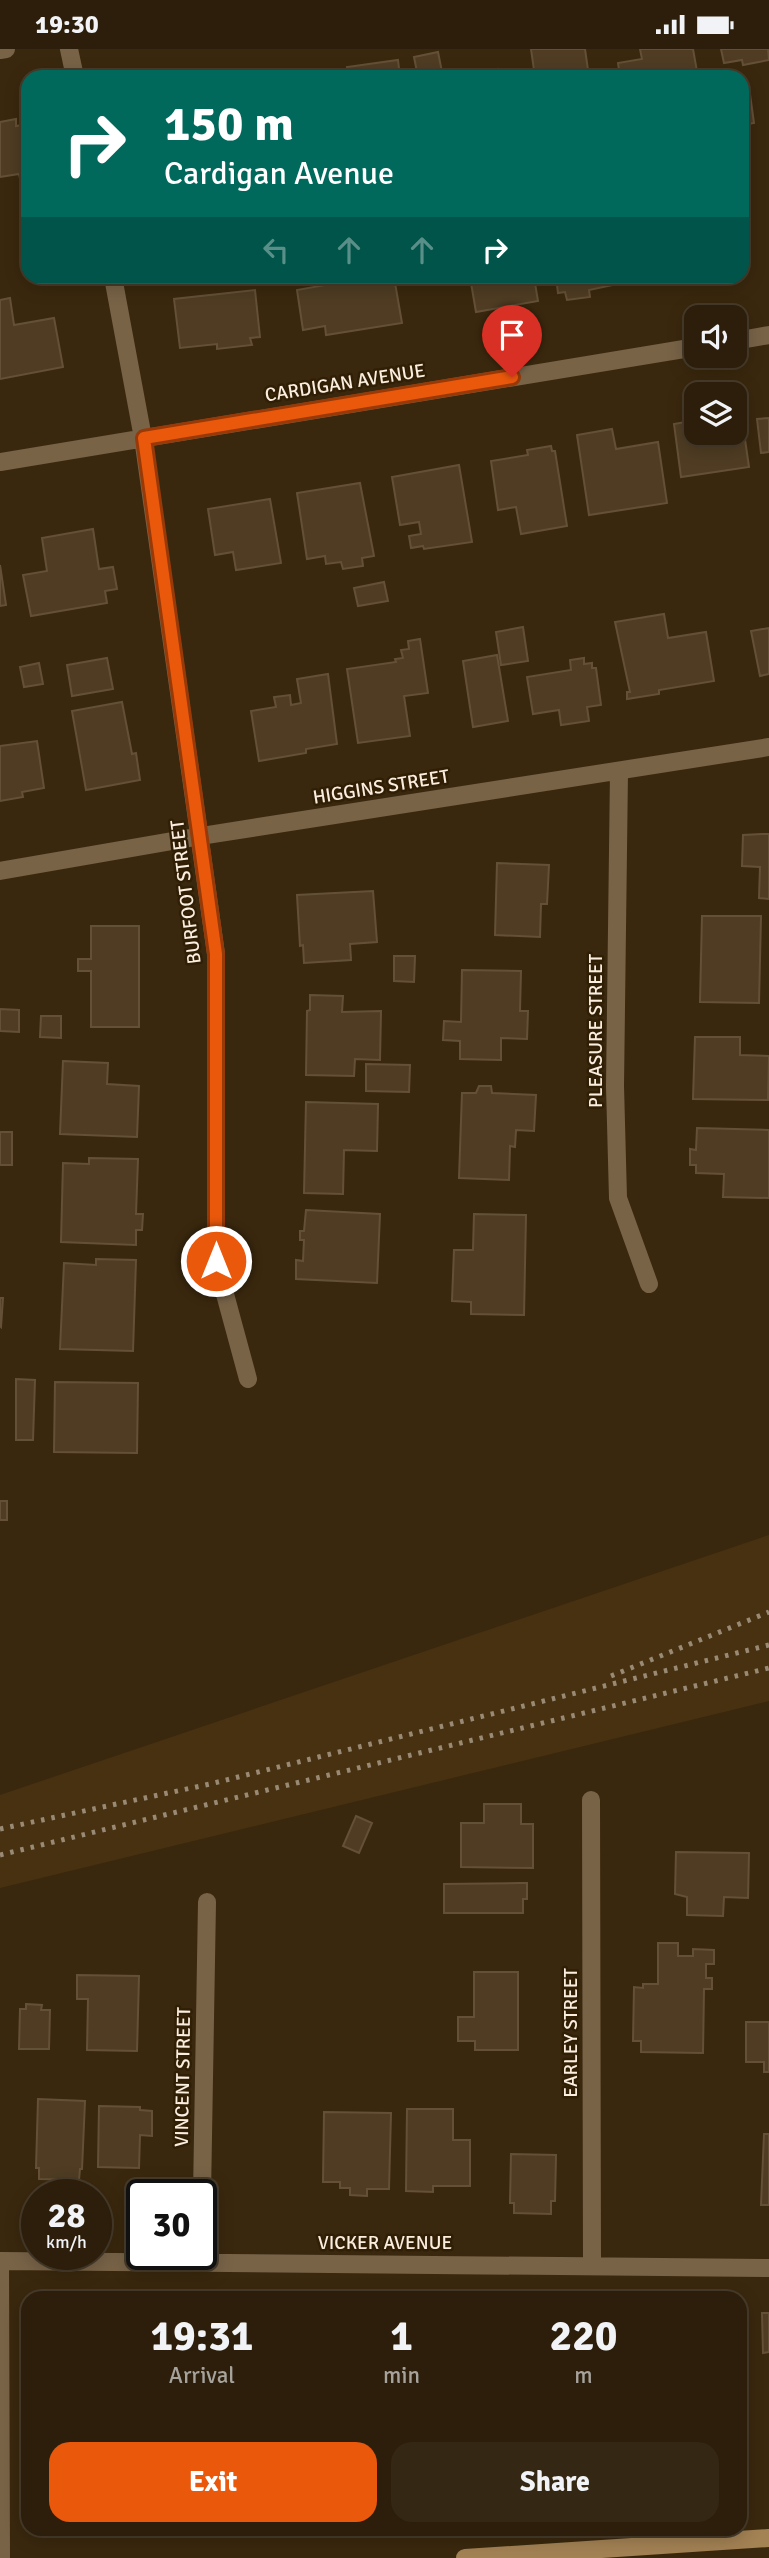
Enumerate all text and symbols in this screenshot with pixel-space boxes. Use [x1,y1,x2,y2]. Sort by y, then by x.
text: 19:30 [35,9,99,41]
text: 150 m [164,94,294,154]
icon: right [49,98,140,189]
text: Cardigan Avenue [164,154,394,193]
icon: left [257,231,295,269]
icon: ahead [330,231,368,269]
icon: ahead [403,231,441,269]
icon: right [476,231,514,269]
pin [482,305,542,377]
map controls [684,305,747,445]
button: sound [684,305,747,368]
icon: arrive [493,316,531,354]
street label: CARDIGAN AVENUE [263,358,427,408]
button: layers [684,382,747,445]
street label: HIGGINS STREET [311,764,452,810]
street label: BURFOOT STREET [165,818,207,965]
street label: PLEASURE STREET [584,953,608,1108]
position arrow [179,1224,253,1298]
street label: EARLEY STREET [559,1968,583,2098]
street label: VINCENT STREET [170,2006,196,2147]
speed limit sign: 30 [126,2179,217,2270]
text: 28 [48,2194,85,2237]
text: km/h [46,2231,87,2253]
street label: VICKER AVENUE [318,2231,452,2255]
text: 19:31 [150,2311,254,2362]
text: 1 [390,2311,413,2362]
text: 220 [549,2311,618,2362]
text: Arrival [169,2361,235,2390]
text: min [383,2361,420,2390]
text: m [574,2361,593,2390]
button: Exit [49,2442,377,2522]
button: Share [391,2442,719,2522]

